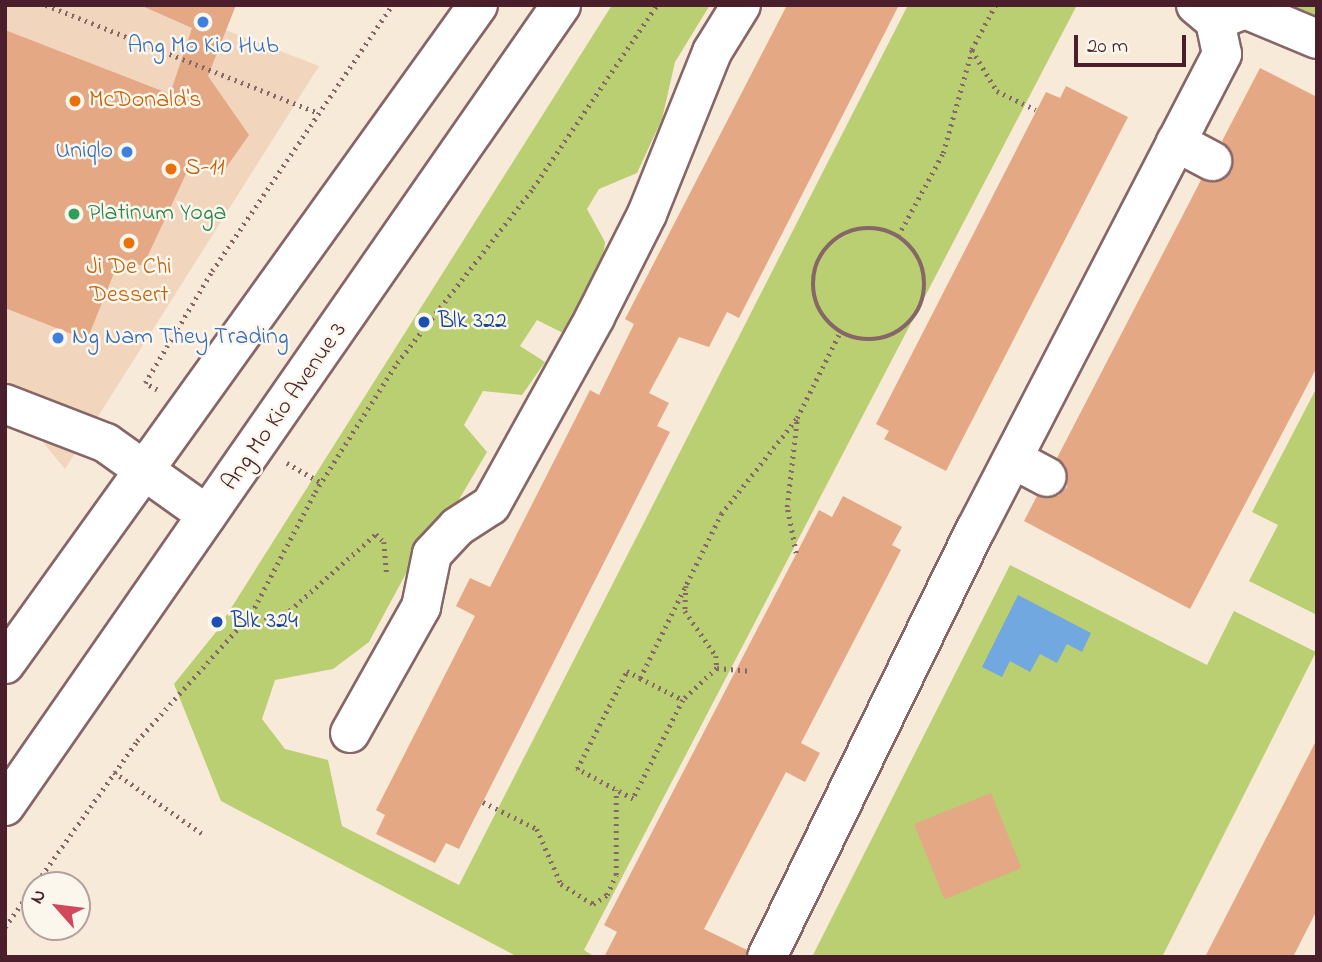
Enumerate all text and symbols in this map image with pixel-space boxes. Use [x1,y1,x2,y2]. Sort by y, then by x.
marker: Ang Mo Kio Hub [195,14,211,30]
scale bar [1077,21,1189,65]
text: 20 m [1087,32,1128,62]
place label: Ang Mo Kio Hub [127,33,279,61]
place label: McDonald's [89,87,201,115]
marker: McDonald's [67,93,83,109]
place label: Uniqlo [55,138,113,166]
marker: Uniqlo [119,144,135,160]
place label: S-11 [185,155,225,183]
marker: S-11 [163,161,179,177]
place label: Platinum Yoga [88,200,226,228]
marker: Platinum Yoga [66,206,82,222]
marker: Ji De Chi Dessert [121,235,137,251]
place label: Ji De Chi Dessert [86,254,172,310]
place label: Blk 322 [438,308,507,336]
marker: Blk 322 [416,314,432,330]
street label: Ang Mo Kio Avenue 3 [216,317,354,497]
place label: Ng Nam They Trading [72,324,289,352]
marker: Ng Nam They Trading [50,330,66,346]
place label: Blk 324 [231,608,298,636]
marker: Blk 324 [209,614,225,630]
north arrow [21,871,91,941]
text: N [24,885,54,909]

